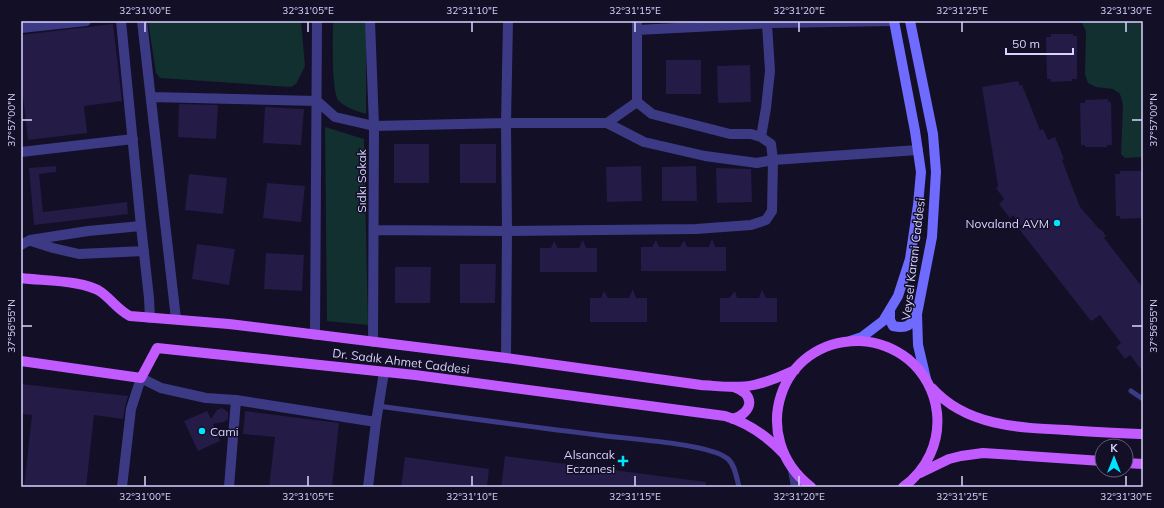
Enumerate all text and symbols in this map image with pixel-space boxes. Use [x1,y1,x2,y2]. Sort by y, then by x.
text: 32°31'00"E [119,4,171,17]
text: 32°31'05"E [282,4,334,17]
text: 32°31'10"E [446,4,498,17]
text: 32°31'15"E [609,4,661,17]
text: 32°31'20"E [773,4,825,17]
text: 32°31'25"E [936,4,988,17]
text: 32°31'30"E [1100,4,1152,17]
scale bar [1006,30,1073,56]
text: 50 m [1012,36,1040,51]
text: 37°57'00"N [5,93,18,147]
text: 37°57'00"N [1147,93,1160,147]
street label: Sıdkı Sokak [354,148,369,213]
street label: Veysel Karani Caddesi [898,197,928,321]
place label: Novaland AVM [966,216,1049,231]
marker: Novaland AVM [1052,218,1062,228]
text: 37°56'55"N [5,299,18,353]
text: 37°56'55"N [1147,299,1160,353]
street label: Dr. Sadık Ahmet Caddesi [332,345,471,377]
place label: Cami [210,424,239,439]
marker: Cami [197,426,207,436]
north arrow [1094,438,1134,478]
text: K [1110,441,1118,455]
place label: Alsancak Eczanesi [564,447,616,476]
marker: Alsancak Eczanesi [618,456,628,466]
text: 32°31'00"E [119,490,171,503]
text: 32°31'05"E [282,490,334,503]
text: 32°31'10"E [446,490,498,503]
text: 32°31'15"E [609,490,661,503]
text: 32°31'20"E [773,490,825,503]
text: 32°31'25"E [936,490,988,503]
text: 32°31'30"E [1100,490,1152,503]

